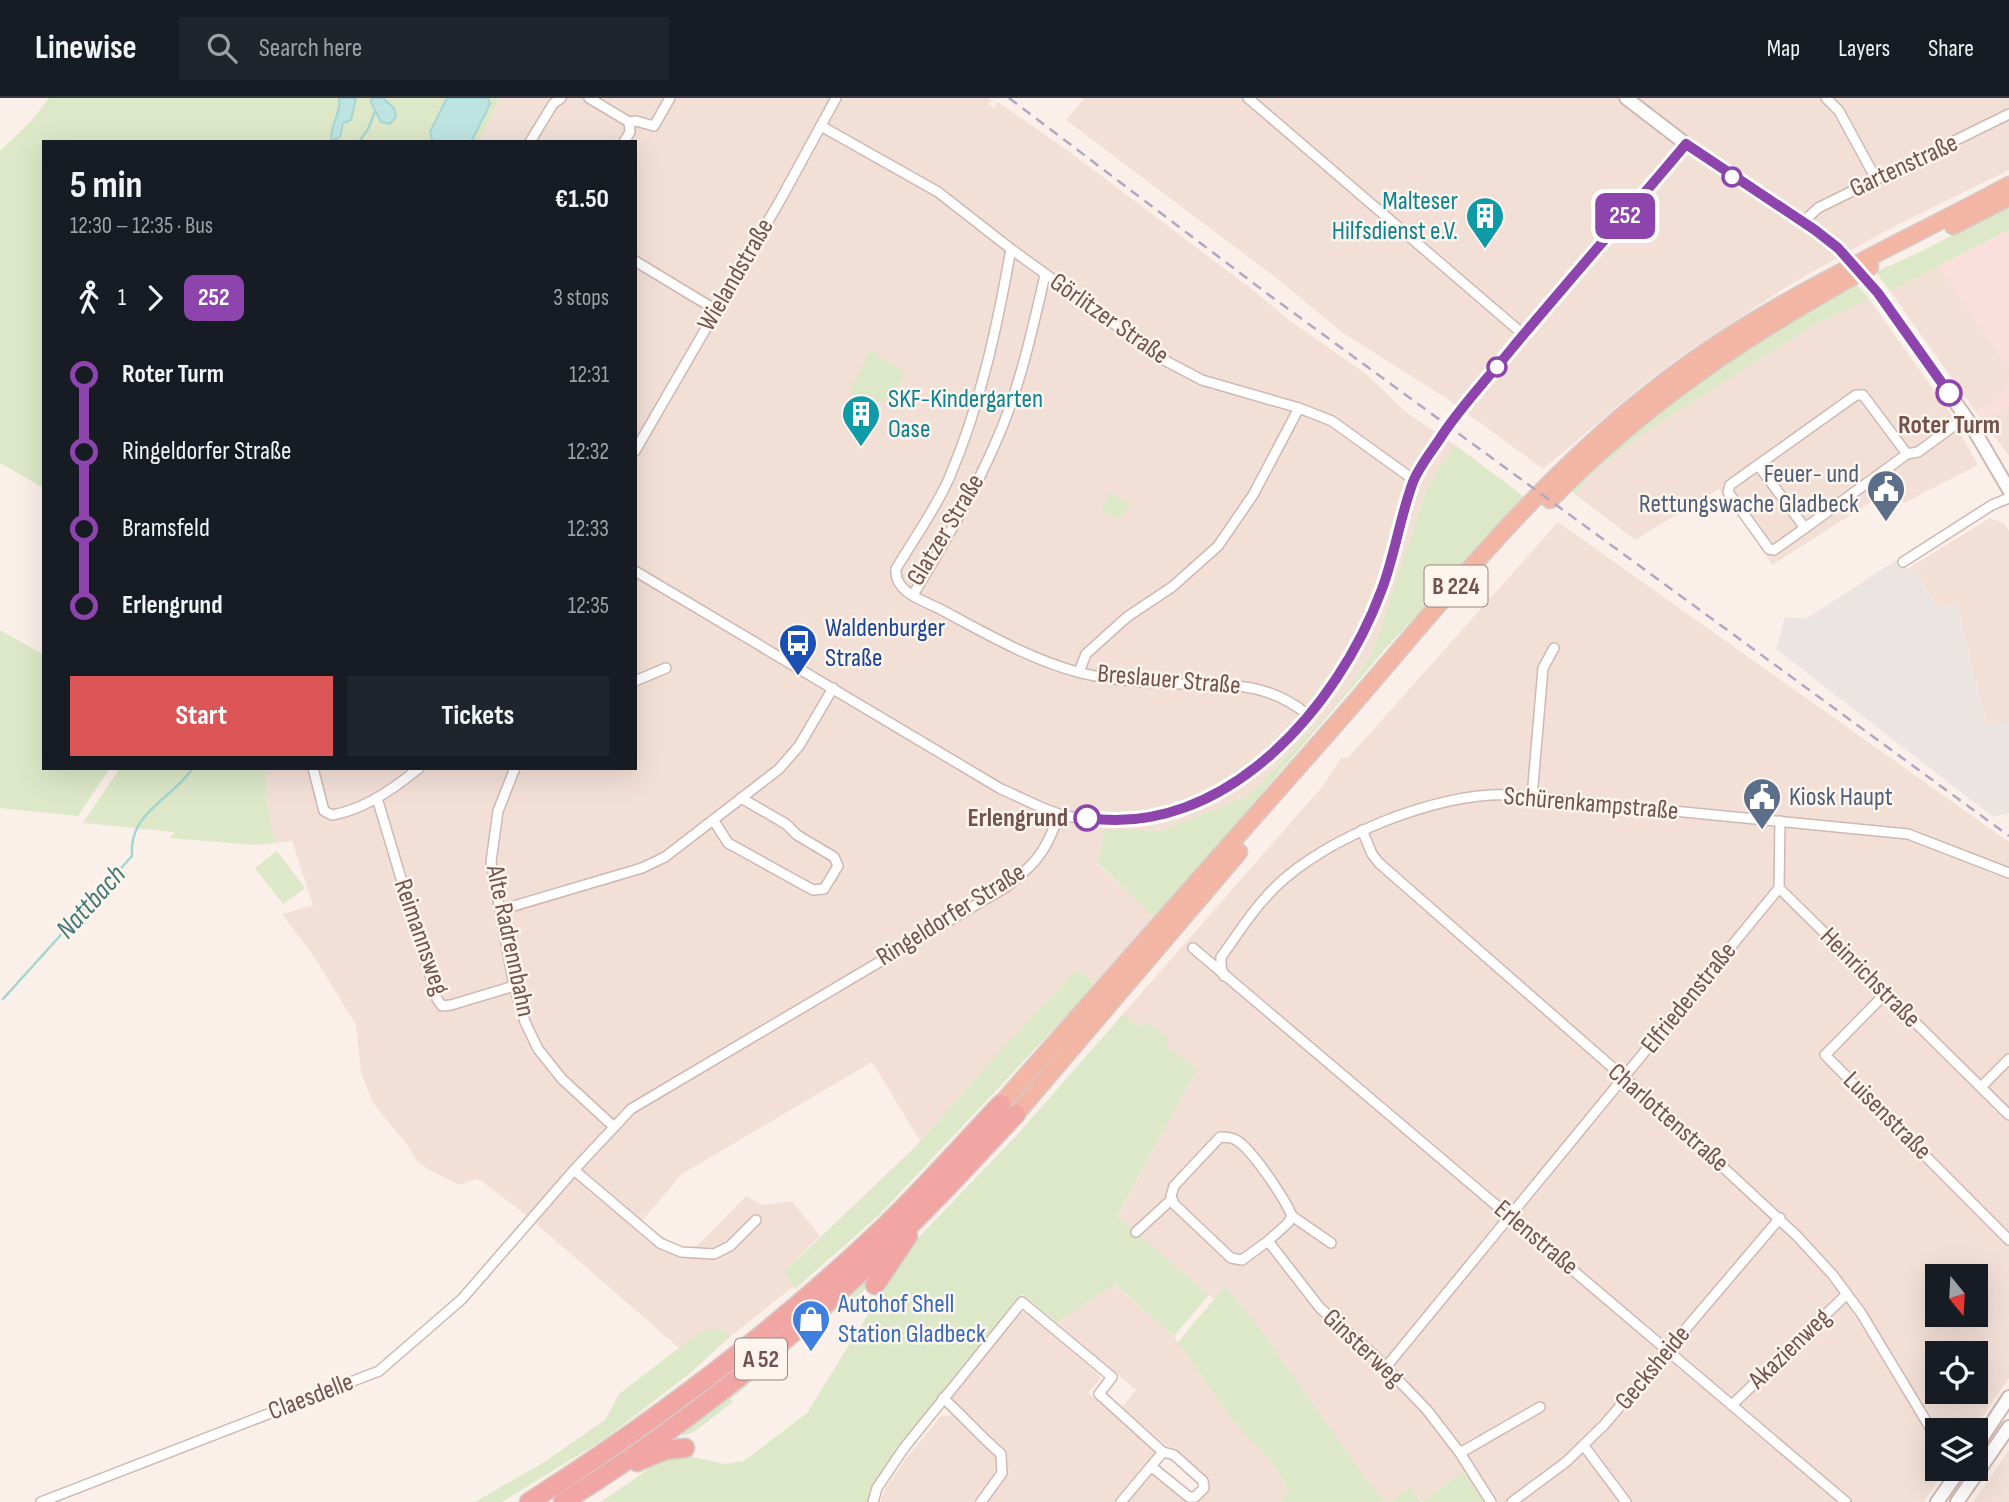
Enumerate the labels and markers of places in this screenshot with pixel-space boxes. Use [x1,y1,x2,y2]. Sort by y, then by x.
unlabelled marker [1722,167,1742,187]
place label: Malteser Hilfsdienst e.V. [1332,186,1459,247]
building icon: Malteser Hilfsdienst e.V. [1464,195,1506,250]
unlabelled marker [1487,357,1507,377]
marker: Roter Turm [1936,380,1962,406]
place label: SKF-Kindergarten Oase [888,384,1043,445]
building icon: SKF-Kindergarten Oase [840,393,882,448]
place label: Roter Turm [1898,410,2000,441]
place label: Feuer- und Rettungswache Gladbeck [1639,459,1859,520]
public building icon: Feuer- und Rettungswache Gladbeck [1865,468,1907,523]
place label: Waldenburger Straße [825,613,946,674]
bus stop icon: Waldenburger Straße [777,622,819,677]
public building icon: Kiosk Haupt [1741,776,1783,831]
place label: Kiosk Haupt [1789,782,1893,813]
place label: Erlengrund [968,803,1068,834]
marker: Erlengrund [1074,805,1100,831]
place label: Autohof Shell Station Gladbeck [837,1289,986,1350]
shop icon: Autohof Shell Station Gladbeck [790,1298,832,1353]

